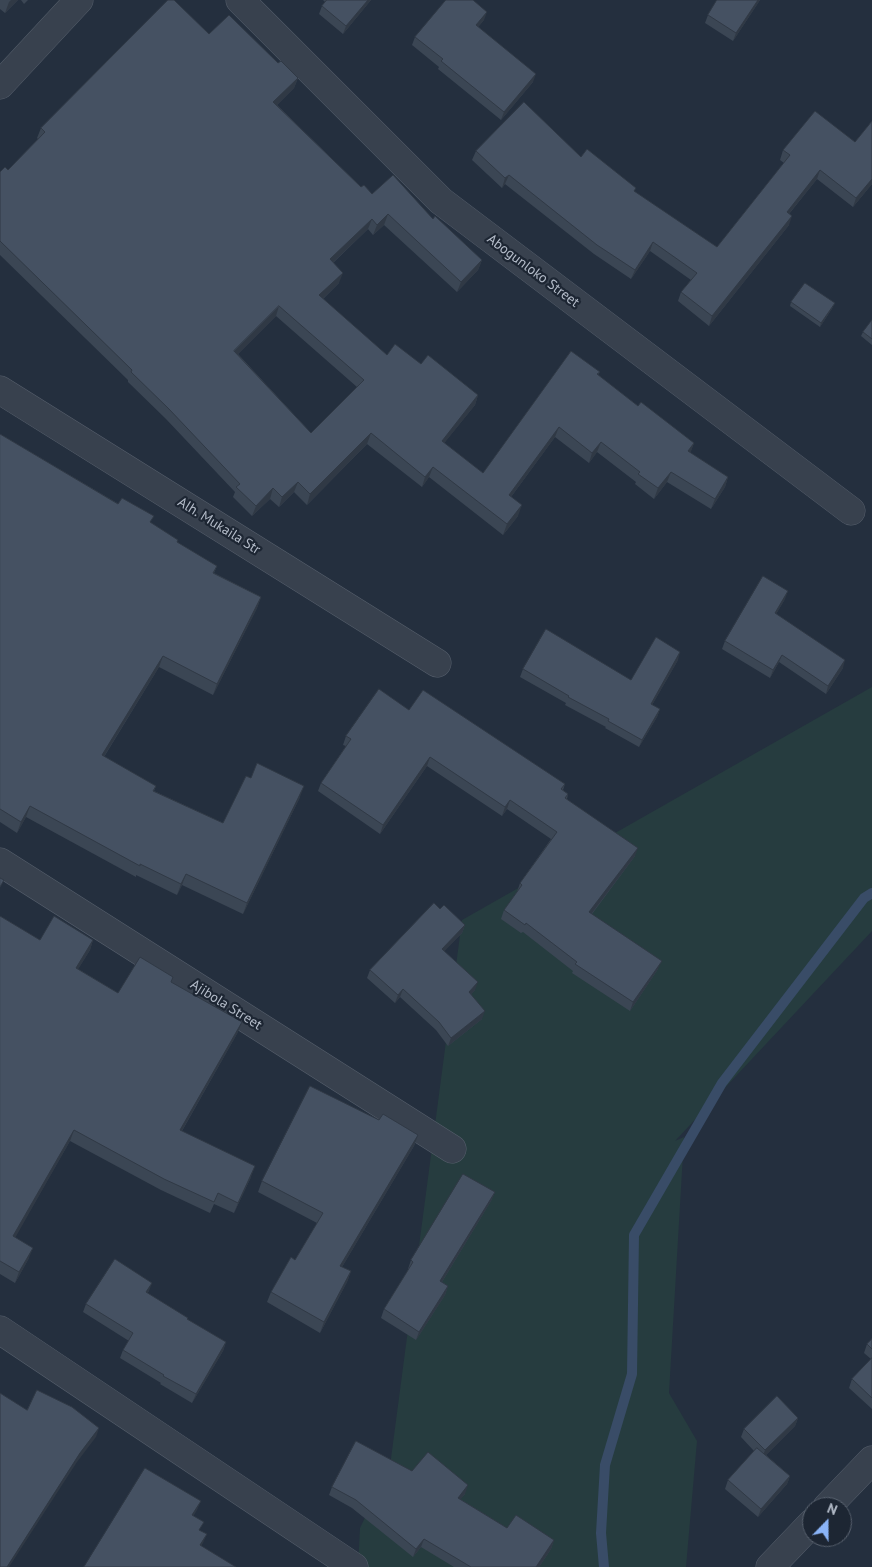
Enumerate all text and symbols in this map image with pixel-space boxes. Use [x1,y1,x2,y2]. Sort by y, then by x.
street label: Abogunloko Street [484,231,582,311]
street label: Alh. Mukaila Str [175,494,263,558]
street label: Ajibola Street [187,976,265,1034]
north arrow [802,1497,852,1547]
text: N [825,1499,840,1519]

